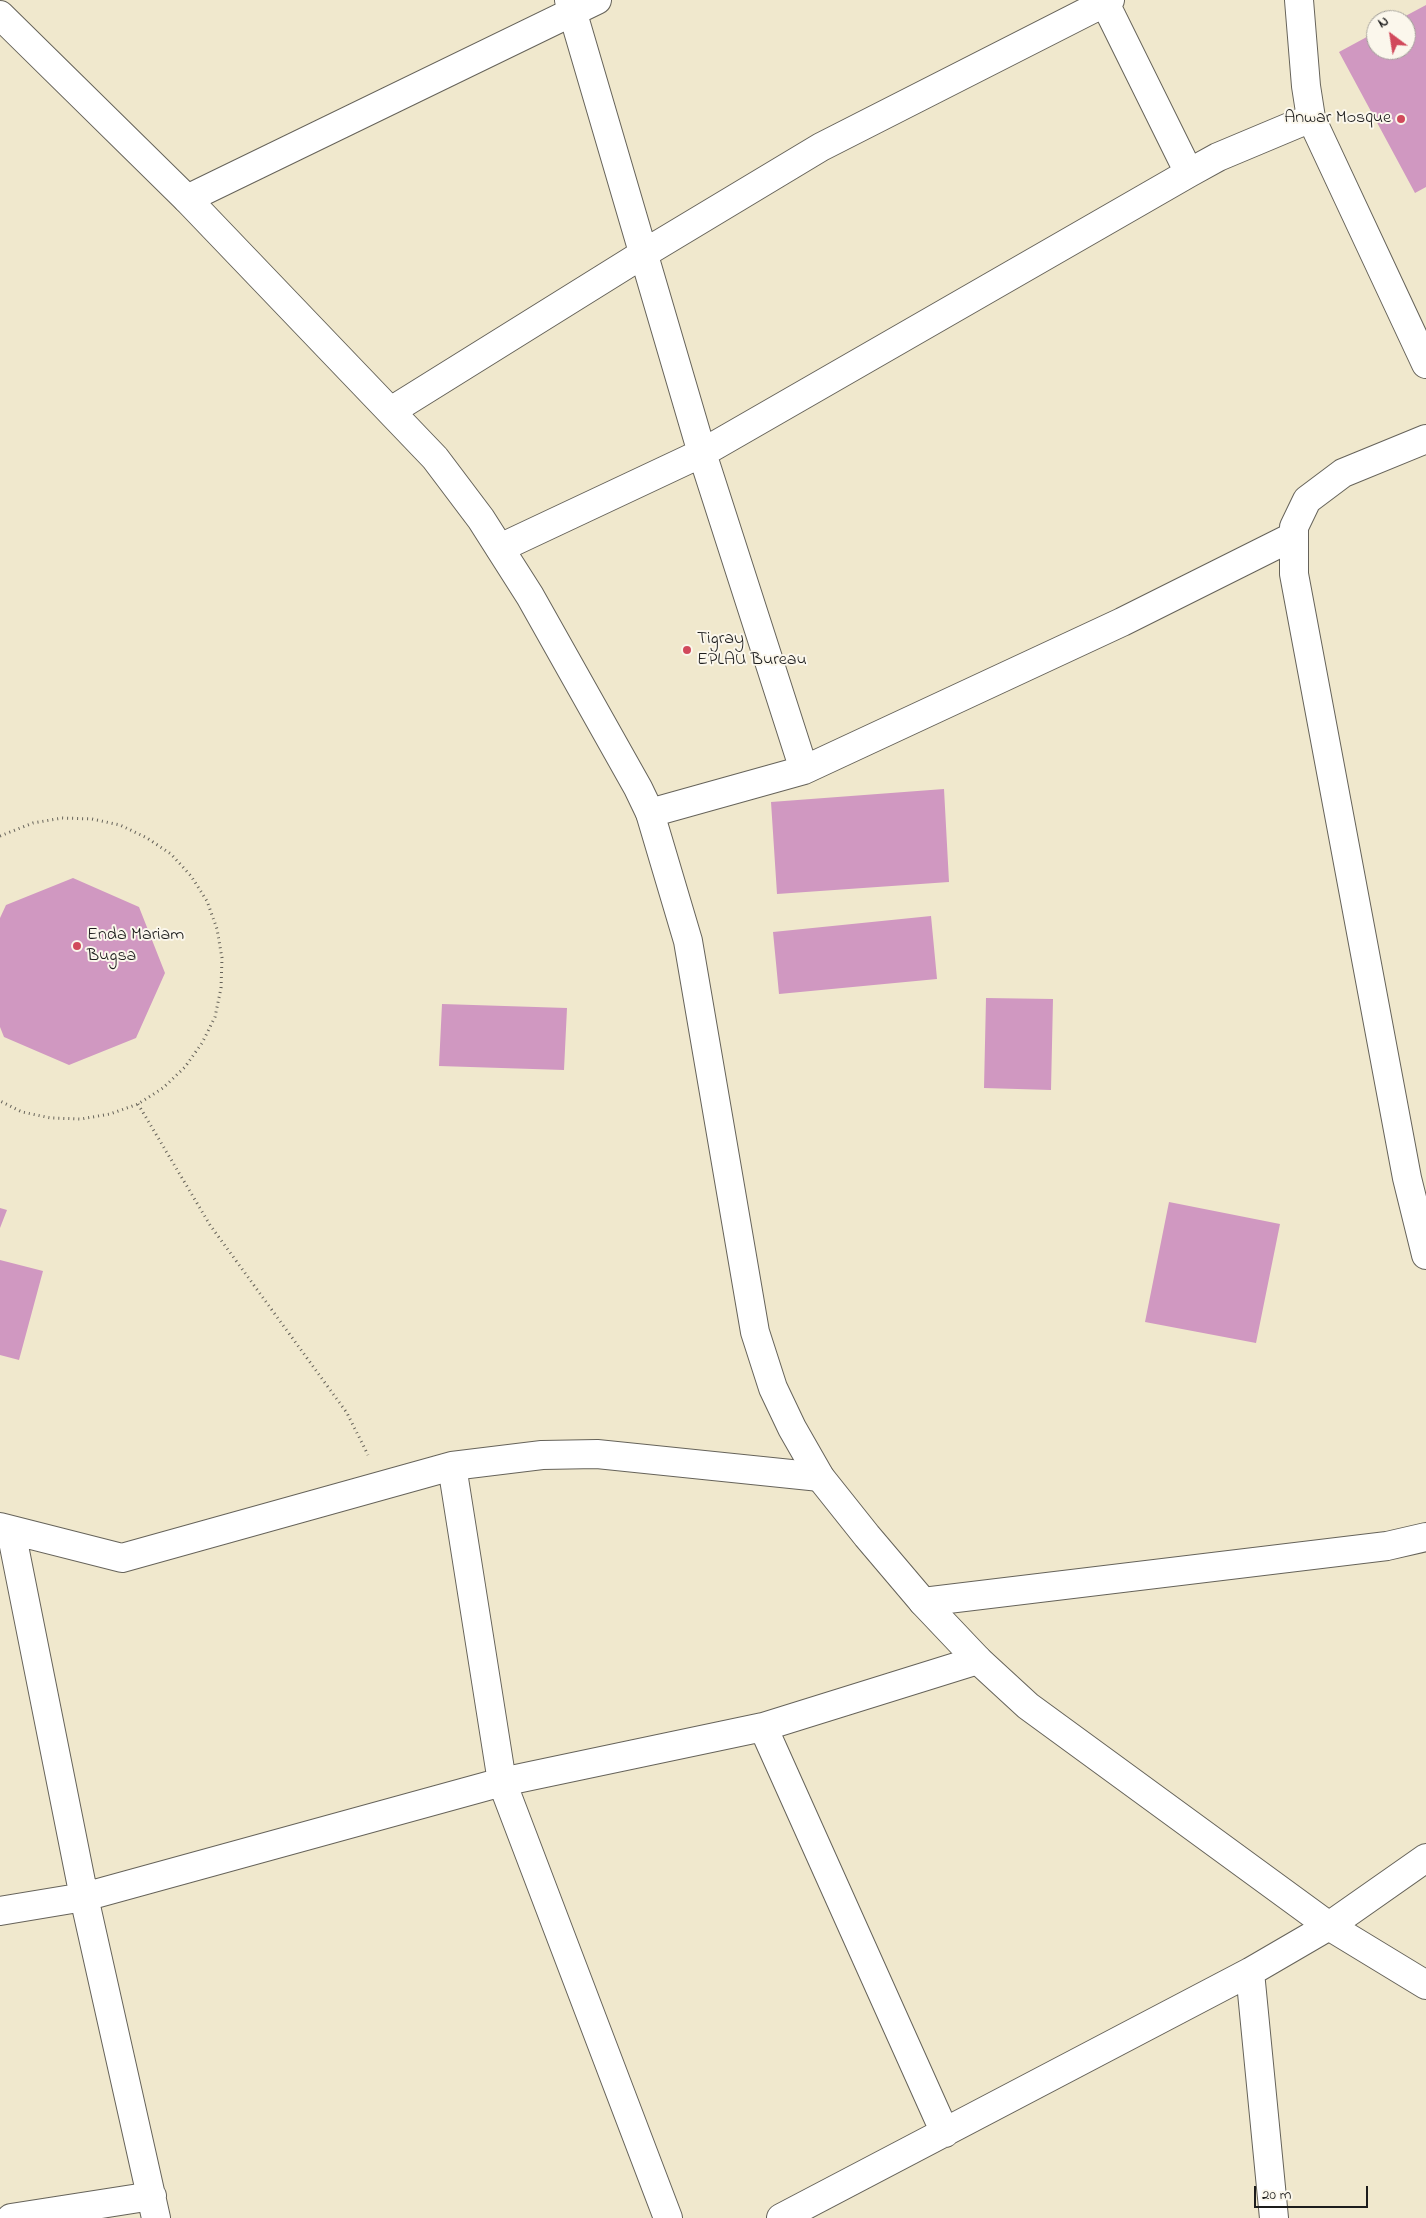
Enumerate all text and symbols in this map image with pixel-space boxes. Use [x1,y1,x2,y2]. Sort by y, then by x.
north arrow [1366,10,1416,60]
text: N [1374,11,1393,34]
place label: Anwar Mosque [1284,108,1391,130]
marker: Anwar Mosque [1395,113,1407,125]
place label: Tigray EPLAU Bureau [697,629,807,672]
marker: Tigray EPLAU Bureau [681,644,693,656]
place label: Enda Mariam Bugsa [87,925,184,968]
marker: Enda Mariam Bugsa [71,940,83,952]
scale bar [1256,2176,1370,2208]
text: 20 m [1262,2184,1291,2206]

